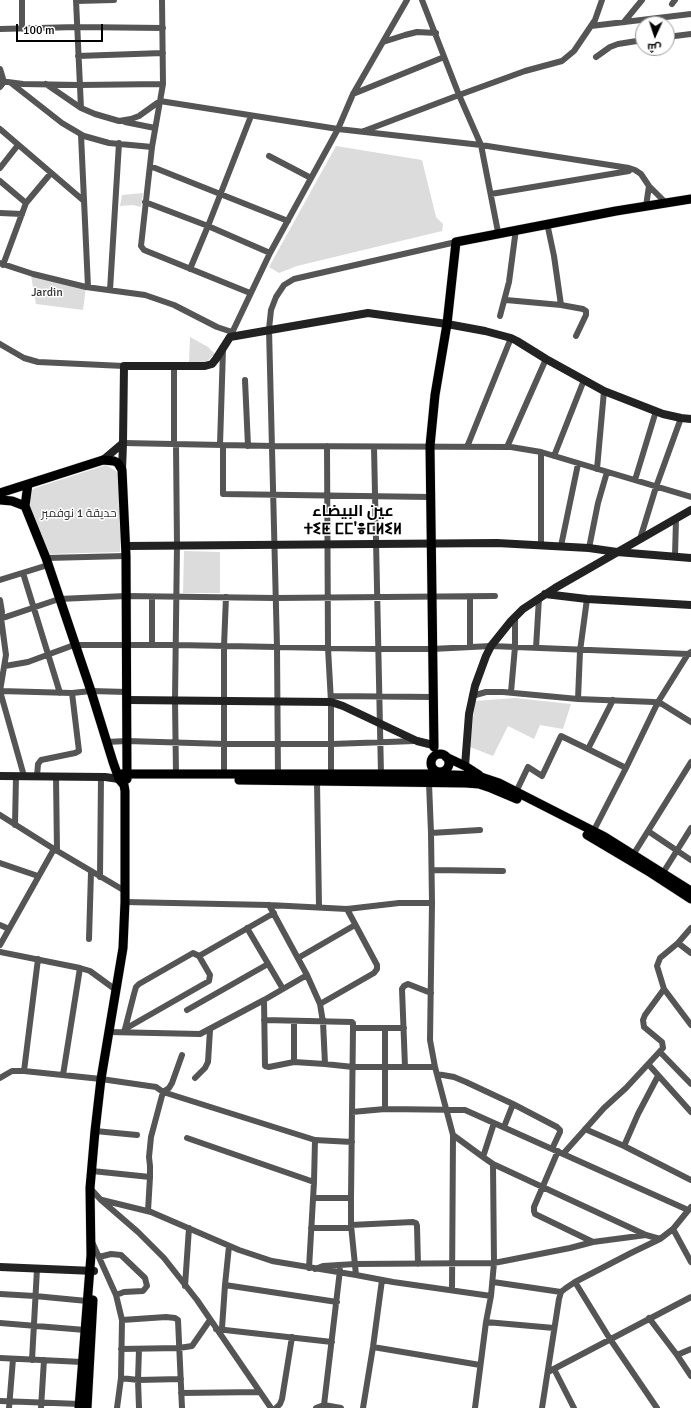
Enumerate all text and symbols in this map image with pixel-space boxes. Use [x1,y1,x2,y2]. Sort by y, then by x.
scale bar [18,16,105,42]
north arrow [635,16,675,56]
text: 100 m [23,23,55,38]
text: ش [647,41,662,54]
park label: Jardin [31,286,63,300]
district label: عين البيضاء ⵜⵉⵟ ⵎⵎ'ⴻⵎⵍⵉⵍ [304,502,402,540]
park label: حديقة 1 نوفمبر [41,507,117,521]

